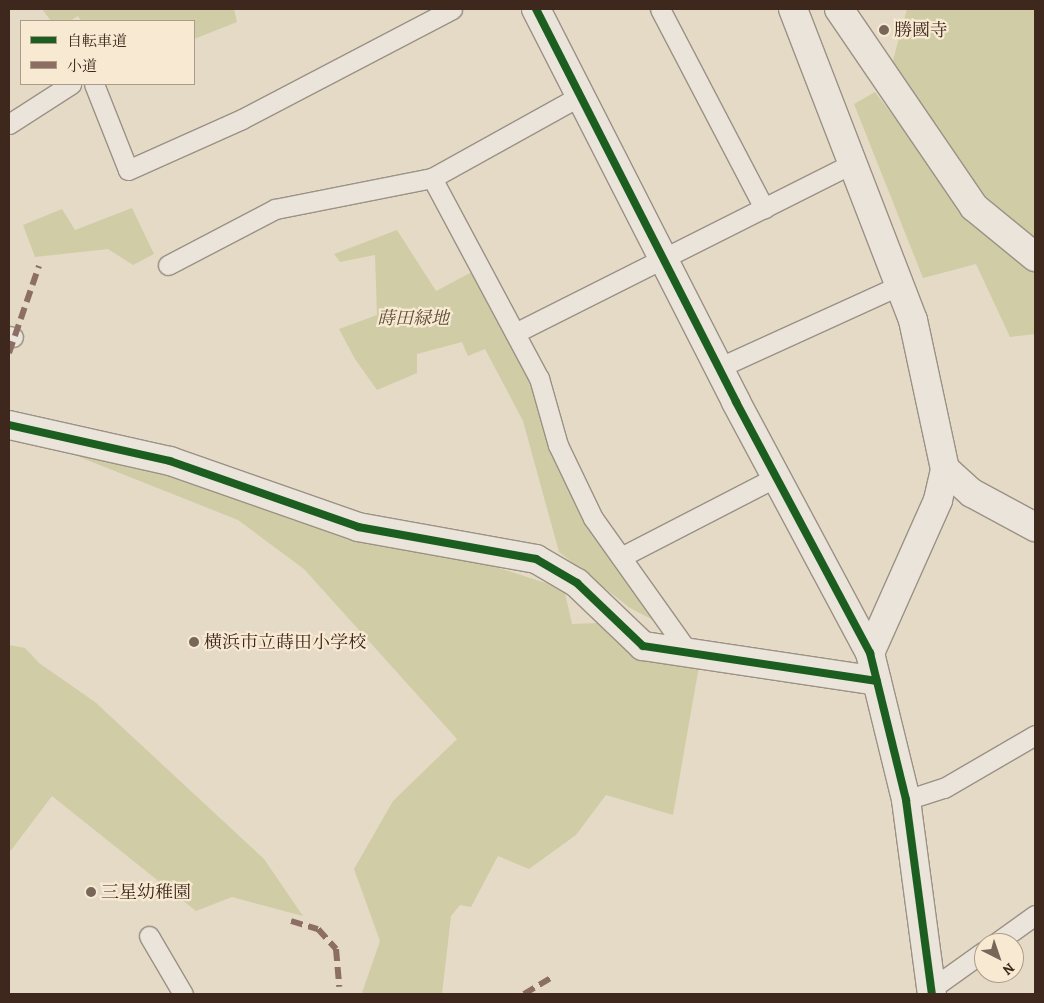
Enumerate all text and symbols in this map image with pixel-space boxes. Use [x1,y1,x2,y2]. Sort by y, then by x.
place label: 勝國寺 [894,19,948,41]
legend [20,20,195,85]
marker: 勝國寺 [878,24,890,36]
text: 自転車道 [67,31,127,51]
text: 小道 [67,56,97,76]
park label: 蒔田緑地 [377,307,449,329]
place label: 横浜市立蒔田小学校 [204,631,366,653]
marker: 横浜市立蒔田小学校 [188,636,200,648]
place label: 三星幼稚園 [101,881,191,903]
marker: 三星幼稚園 [85,886,97,898]
north arrow [974,933,1024,983]
text: N [998,958,1019,979]

